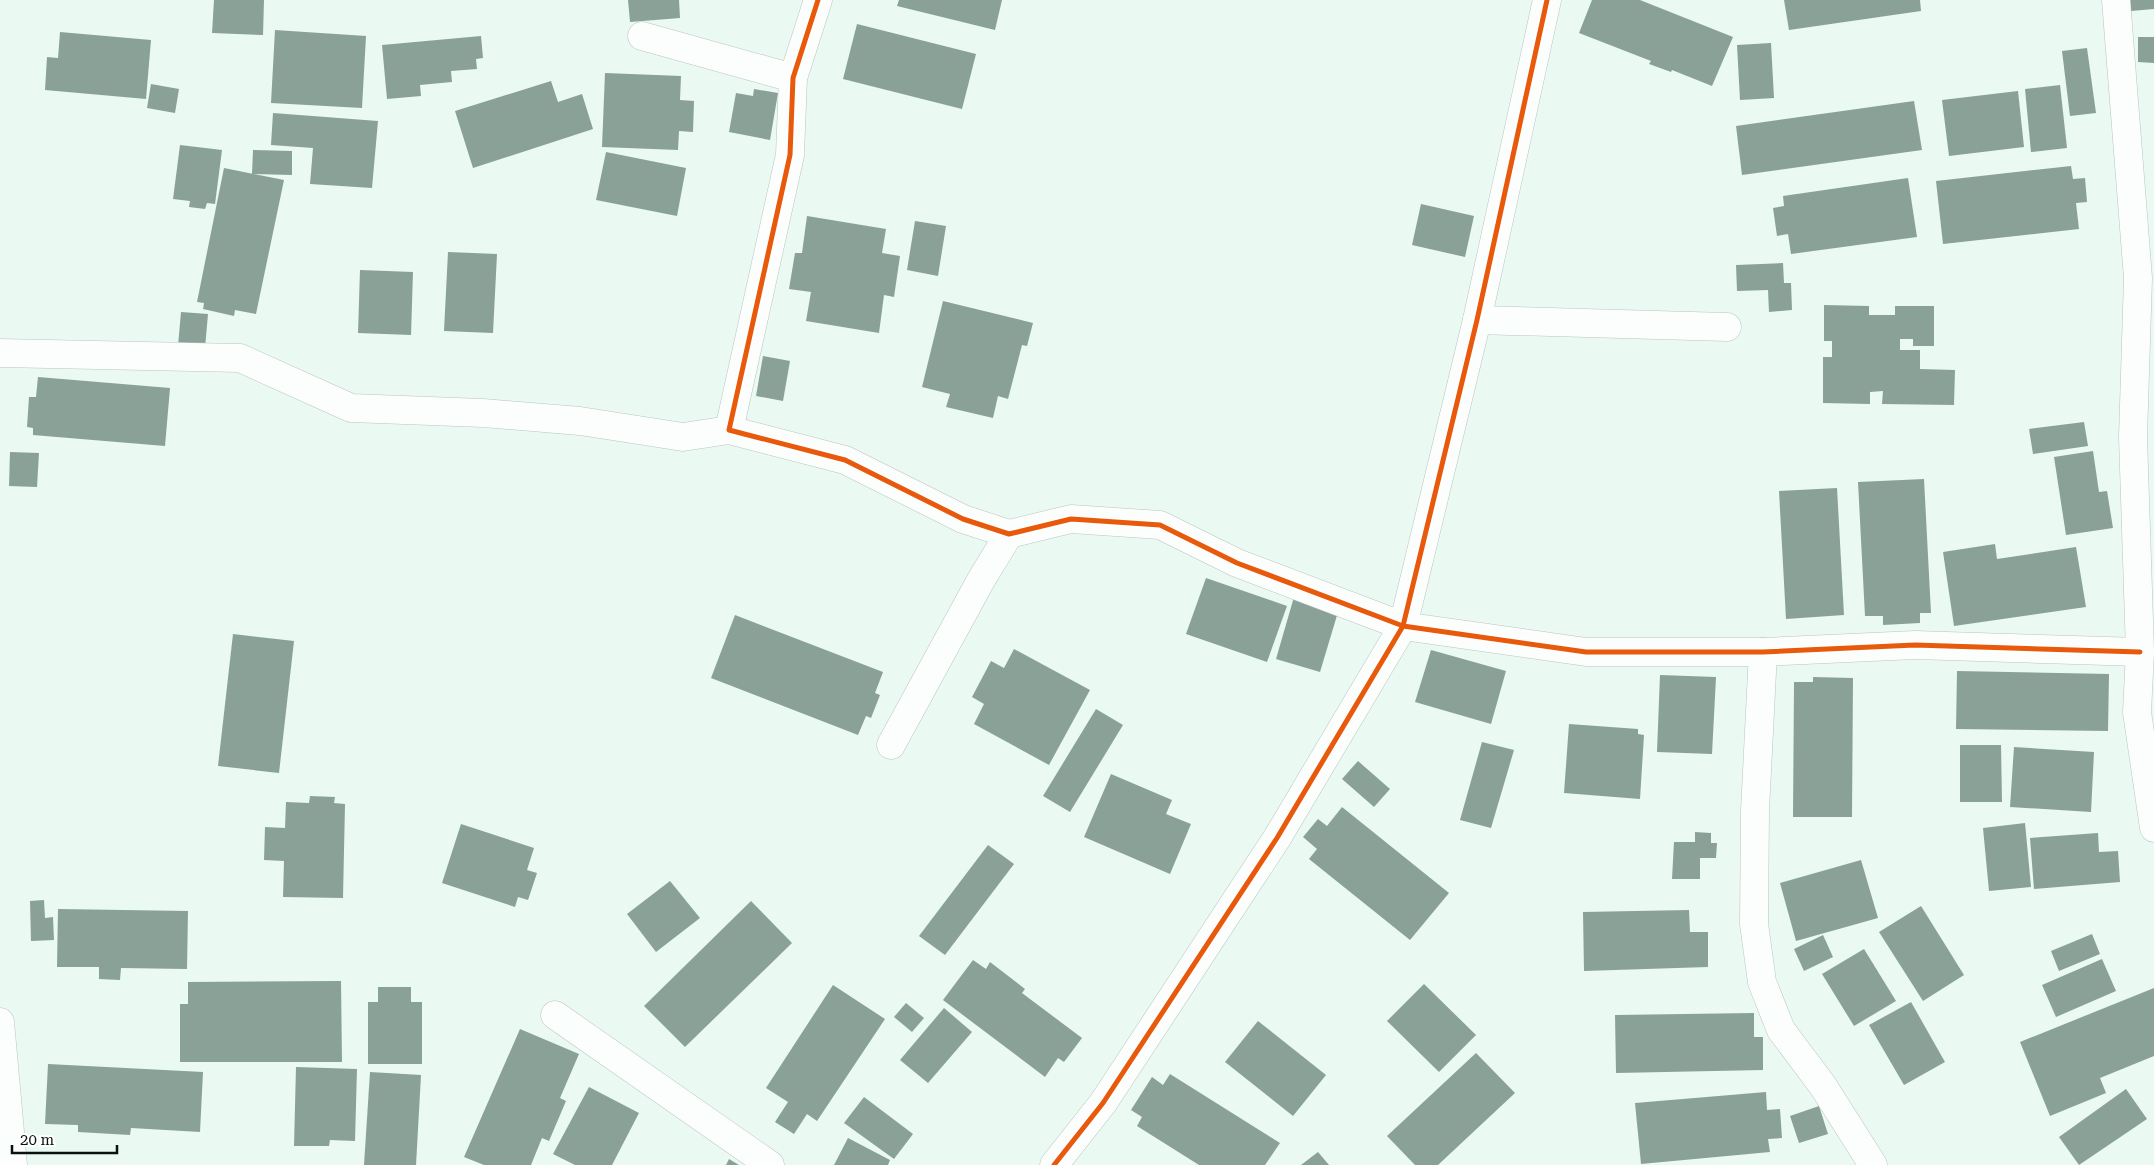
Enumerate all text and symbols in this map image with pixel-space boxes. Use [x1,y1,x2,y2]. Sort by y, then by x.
scale bar [12,1122,118,1154]
text: 20 m [20,1131,55,1149]

